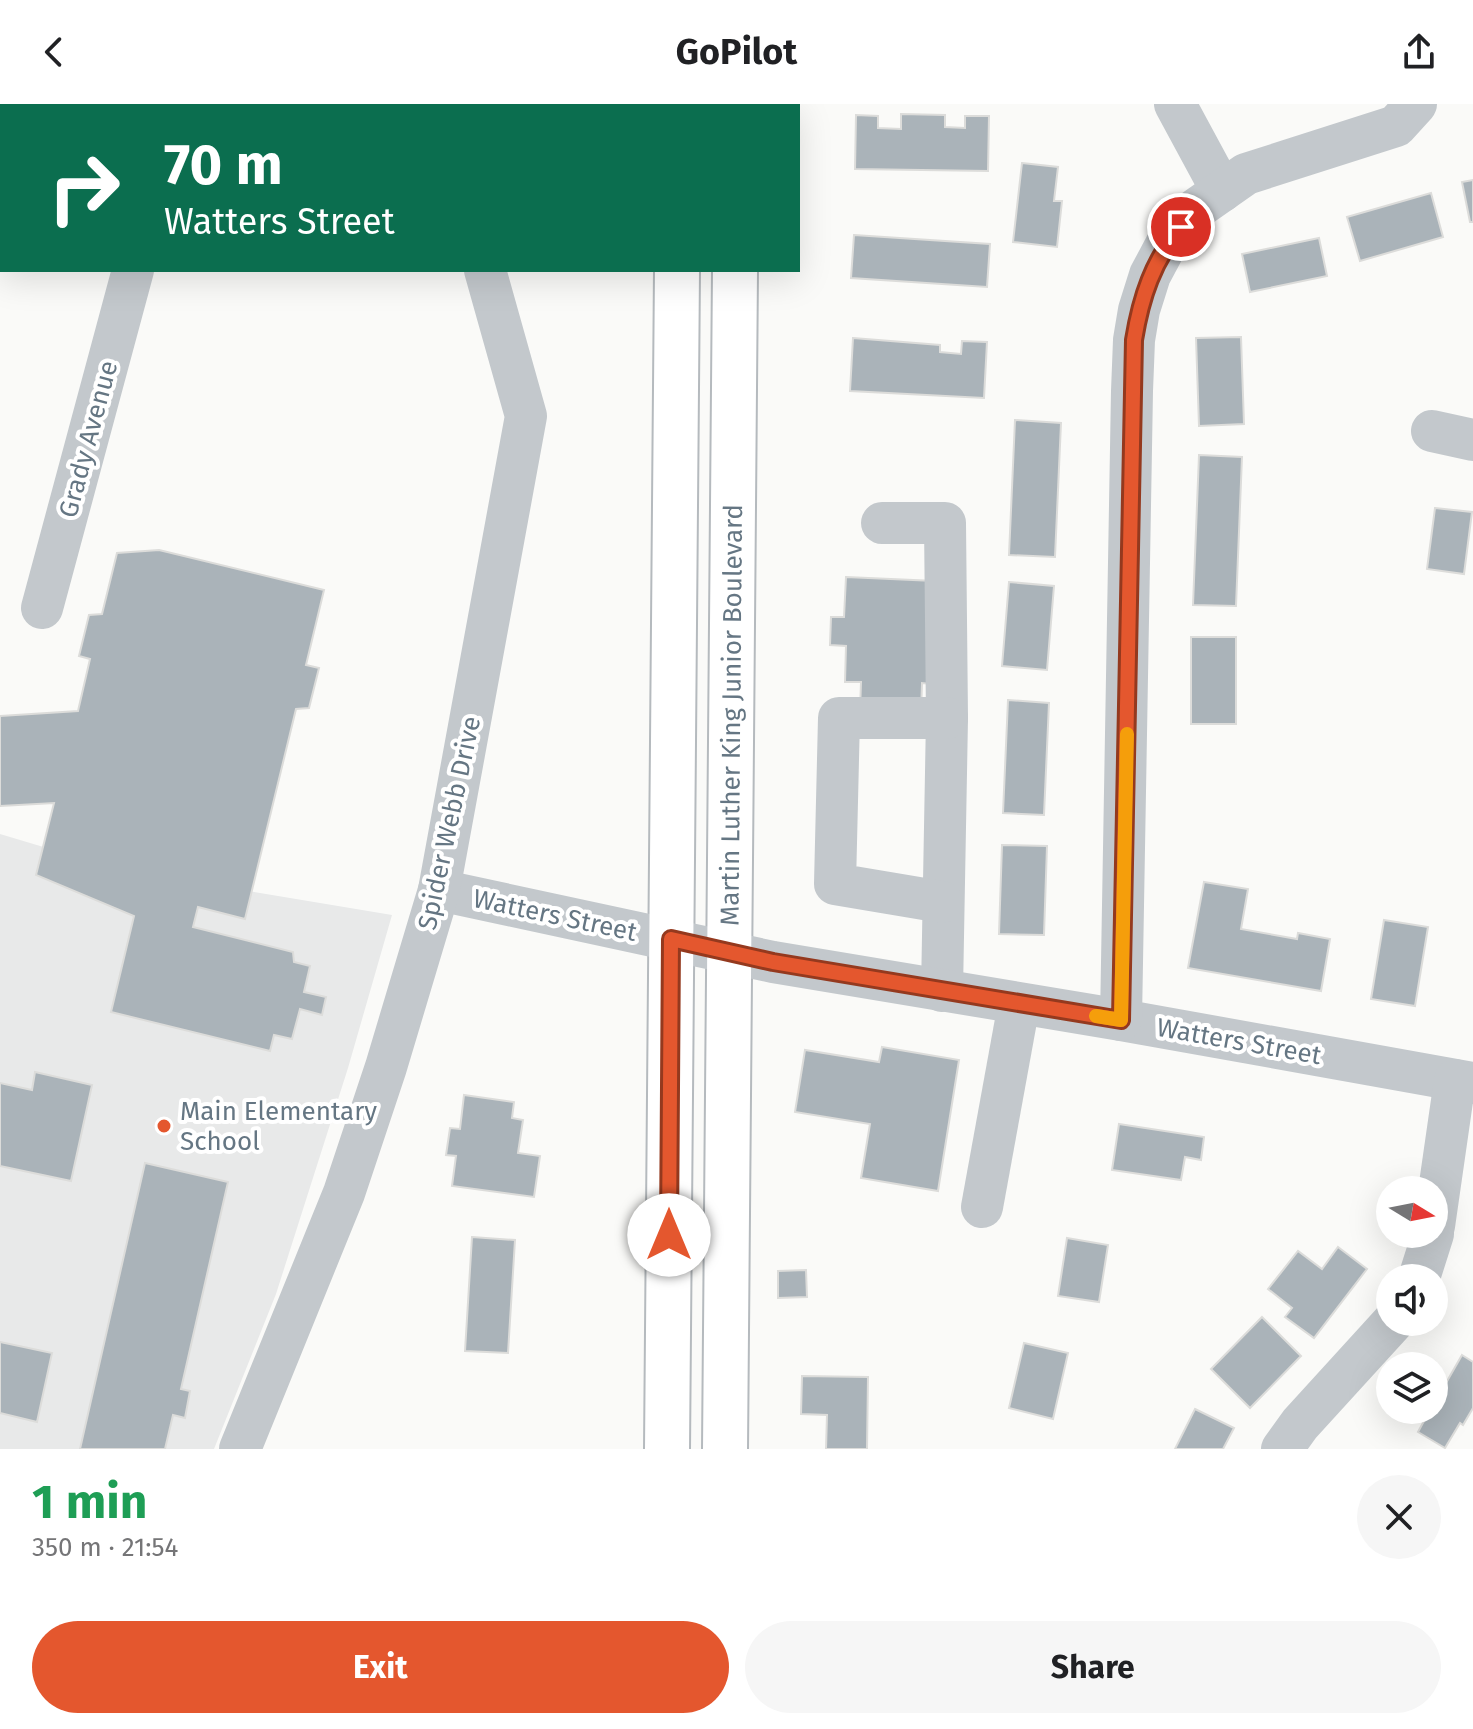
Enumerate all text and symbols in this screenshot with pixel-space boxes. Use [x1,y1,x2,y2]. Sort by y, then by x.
icon: back [32,30,76,74]
text: GoPilot [676,30,797,74]
icon: share [1397,30,1441,74]
text: 70 m [164,132,283,199]
icon: right [32,136,136,240]
pin [1147,193,1215,261]
text: Watters Street [164,200,395,244]
icon: arrive [1159,205,1203,249]
street label: Grady Avenue [53,357,124,521]
street label: Martin Luther King Junior Boulevard [714,504,749,926]
street label: Spider Webb Drive [412,713,487,933]
street label: Watters Street [470,883,640,948]
street label: Watters Street [1154,1012,1324,1071]
place label: Main Elementary School [180,1096,377,1157]
marker: Main Elementary School [155,1117,173,1135]
north arrow [1376,1176,1448,1248]
map controls [1376,1176,1448,1424]
position arrow [627,1193,711,1277]
button: sound [1376,1264,1448,1336]
button: layers [1376,1352,1448,1424]
text: 1 min [32,1473,147,1531]
button: close [1357,1475,1441,1559]
text: 350 m · 21:54 [32,1532,178,1563]
button: Exit [32,1621,729,1713]
button: Share [745,1621,1441,1713]

